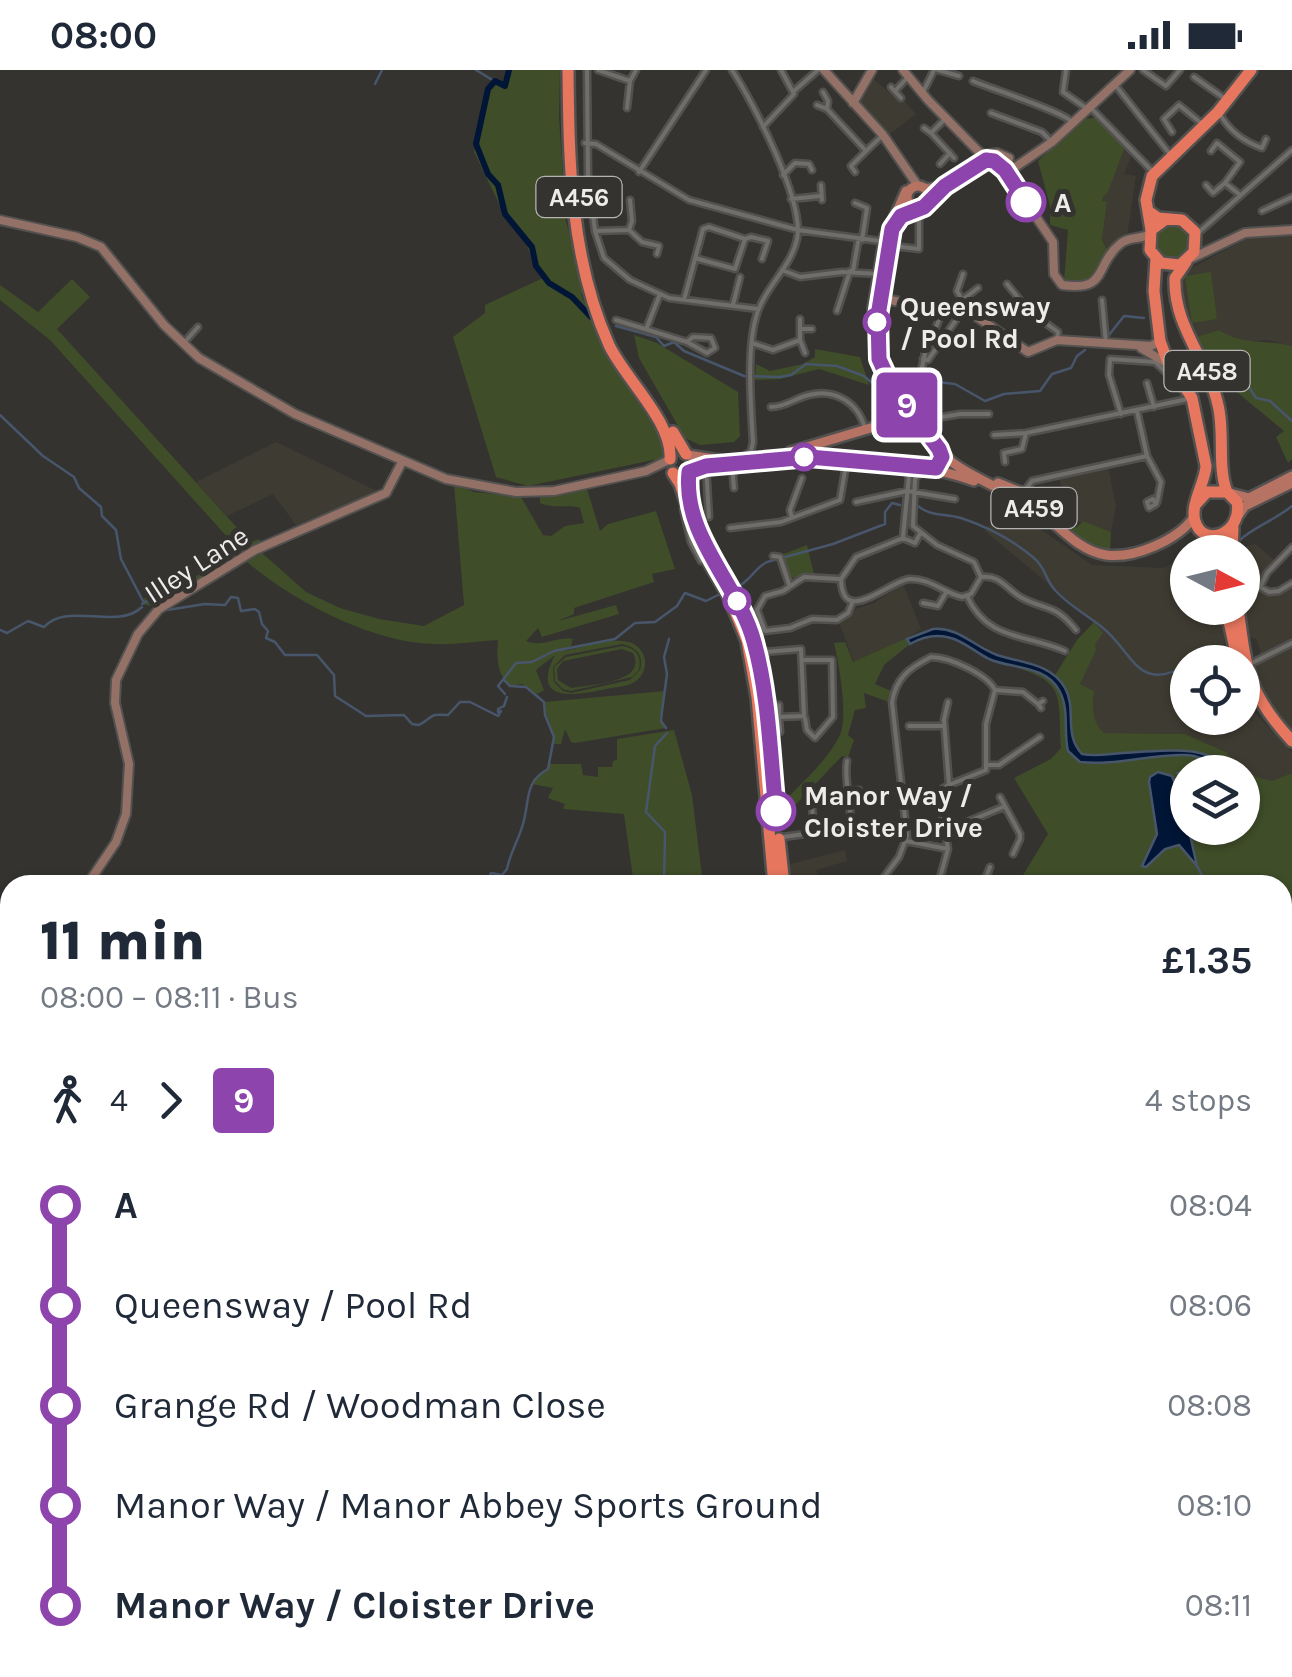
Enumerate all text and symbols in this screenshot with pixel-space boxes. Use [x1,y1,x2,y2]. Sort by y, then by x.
text: 08:00 [50,13,157,58]
road number: A456 [536,177,622,217]
marker: A [1007,183,1045,221]
place label: A [1054,186,1072,219]
place label: Queensway / Pool Rd [900,290,1050,355]
marker: Queensway / Pool Rd [864,309,890,335]
road number: A458 [1164,351,1250,391]
line badge: 9 [874,372,940,438]
text: 9 [896,385,918,426]
unlabelled marker [791,444,817,470]
road number: A459 [992,488,1076,528]
street label: Illey Lane [138,519,254,610]
north arrow [1170,535,1260,625]
map controls [1170,535,1260,845]
unlabelled marker [724,588,750,614]
button: locate [1170,645,1260,735]
button: layers [1170,755,1260,845]
place label: Manor Way / Cloister Drive [804,779,983,844]
marker: Manor Way / Cloister Drive [757,792,795,830]
text: 11 min [40,909,205,973]
text: £1.35 [1162,938,1252,983]
text: 08:00 – 08:11 · Bus [40,979,299,1016]
icon: walk [40,1073,95,1128]
icon: forward [143,1073,198,1128]
text: 9 [233,1080,254,1121]
text: 4 [110,1082,128,1119]
text: 4 stops [1145,1082,1252,1119]
text: A [114,1183,138,1228]
text: 08:04 [1169,1187,1252,1224]
text: Queensway / Pool Rd [114,1283,472,1328]
text: 08:06 [1169,1287,1252,1324]
text: Grange Rd / Woodman Close [114,1383,606,1428]
text: 08:08 [1167,1387,1252,1424]
text: Manor Way / Manor Abbey Sports Ground [114,1483,822,1528]
text: 08:10 [1176,1487,1252,1524]
text: Manor Way / Cloister Drive [114,1583,595,1628]
text: 08:11 [1185,1587,1252,1624]

